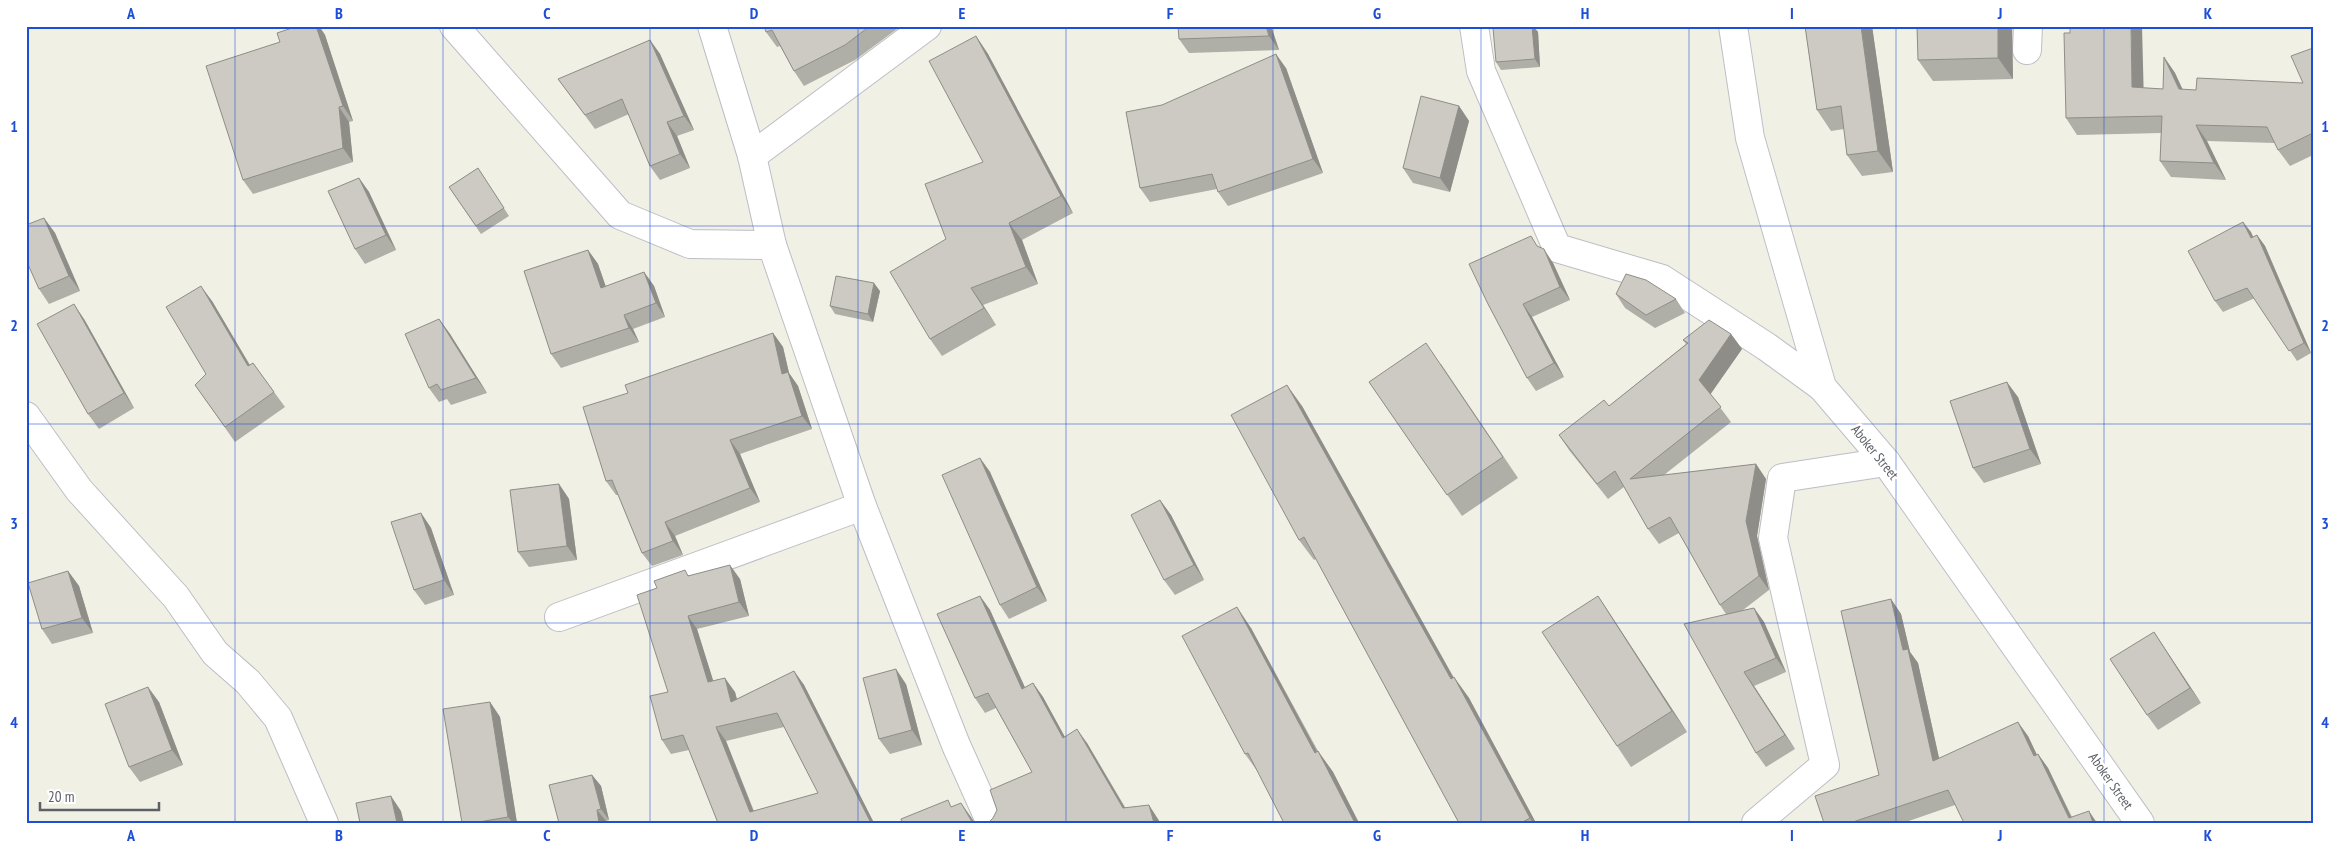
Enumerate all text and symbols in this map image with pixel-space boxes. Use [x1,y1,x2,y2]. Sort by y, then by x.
text: A [126,3,136,23]
text: B [335,3,343,23]
text: C [543,3,551,23]
text: D [750,3,759,23]
text: E [959,3,966,23]
text: F [1167,3,1174,23]
text: G [1373,3,1381,23]
text: H [1581,3,1589,23]
text: I [1790,3,1794,23]
text: J [1997,3,2002,23]
text: K [2204,3,2213,23]
text: 1 [10,116,18,136]
text: 1 [2321,116,2329,136]
text: 2 [10,315,18,335]
text: 2 [2321,315,2329,335]
street label: Aboker Street [1847,421,1903,483]
text: 3 [10,513,18,533]
text: 3 [2321,513,2329,533]
text: 4 [10,712,18,732]
text: 4 [2321,712,2329,732]
street label: Aboker Street [2085,749,2137,813]
scale bar [40,779,159,811]
text: 20 m [48,787,74,806]
text: A [126,825,136,845]
text: B [335,825,343,845]
text: C [543,825,551,845]
text: D [750,825,759,845]
text: E [959,825,966,845]
text: F [1167,825,1174,845]
text: G [1373,825,1381,845]
text: H [1581,825,1589,845]
text: I [1790,825,1794,845]
text: J [1997,825,2002,845]
text: K [2204,825,2213,845]

